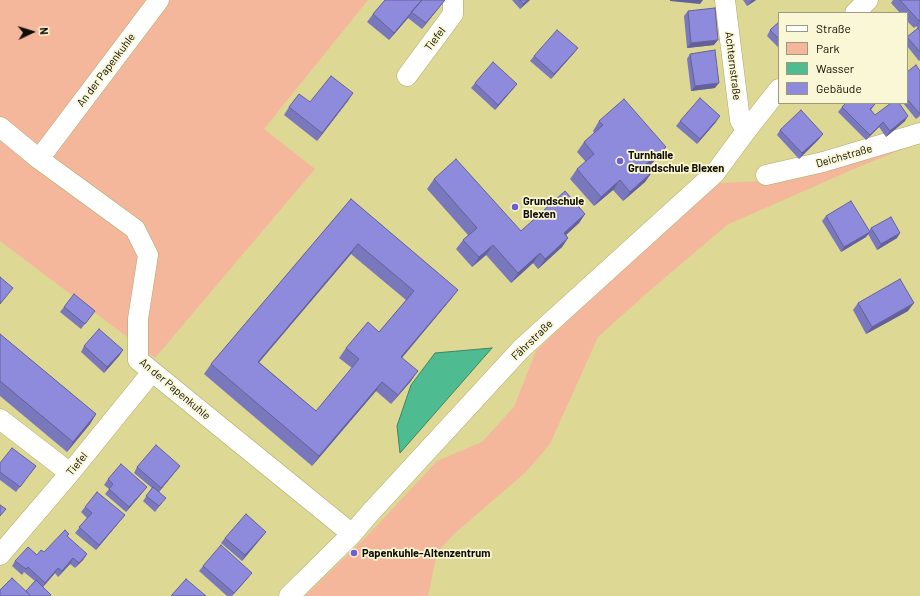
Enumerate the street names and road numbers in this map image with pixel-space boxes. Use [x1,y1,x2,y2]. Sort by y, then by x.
street label: Tiefel [422,24,448,54]
street label: An der Papenkuhle [74,31,138,109]
street label: Achternstraße [722,31,744,101]
street label: Deichstraße [814,142,874,170]
street label: Fährstraße [509,317,555,363]
street label: An der Papenkuhle [137,356,213,422]
street label: Tiefel [64,450,90,478]

